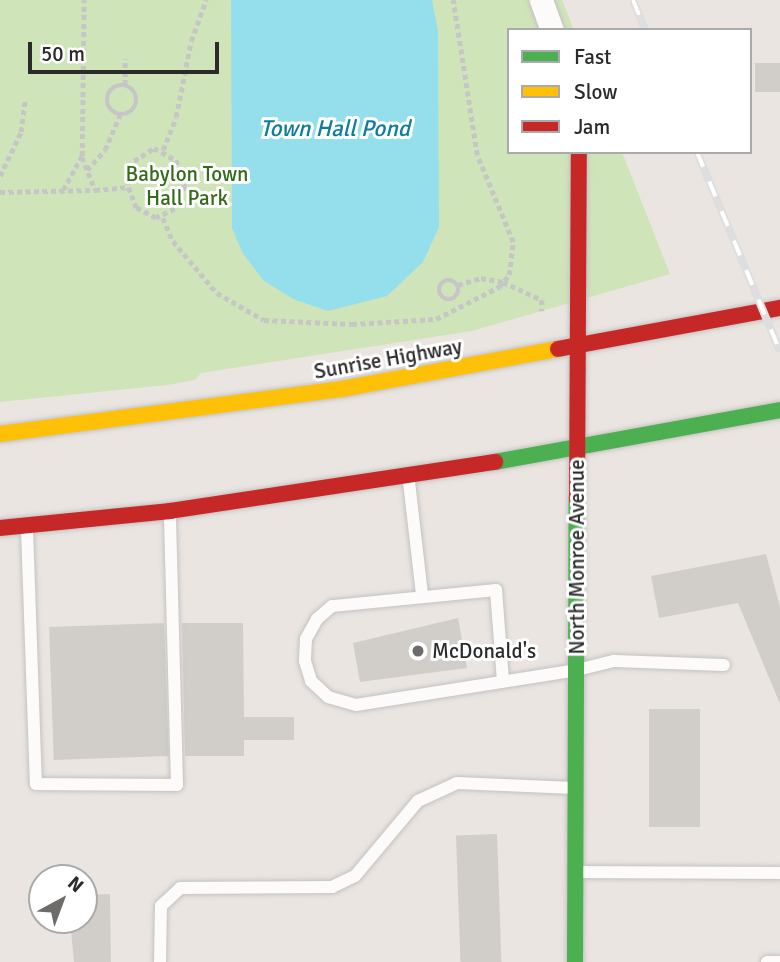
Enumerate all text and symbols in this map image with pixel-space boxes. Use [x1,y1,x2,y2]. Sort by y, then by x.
scale bar [32,28,222,72]
legend [507,28,752,154]
text: 50 m [41,41,85,67]
text: Fast [574,44,611,70]
text: Slow [574,79,618,105]
text: Jam [574,114,610,140]
water label: Town Hall Pond [260,115,410,143]
park label: Babylon Town Hall Park [125,161,249,211]
street label: Sunrise Highway [312,334,464,384]
street label: North Monroe Avenue [564,459,590,655]
place label: McDonald's [432,638,536,664]
marker: McDonald's [410,643,426,659]
north arrow [28,864,98,934]
text: N [63,871,88,898]

